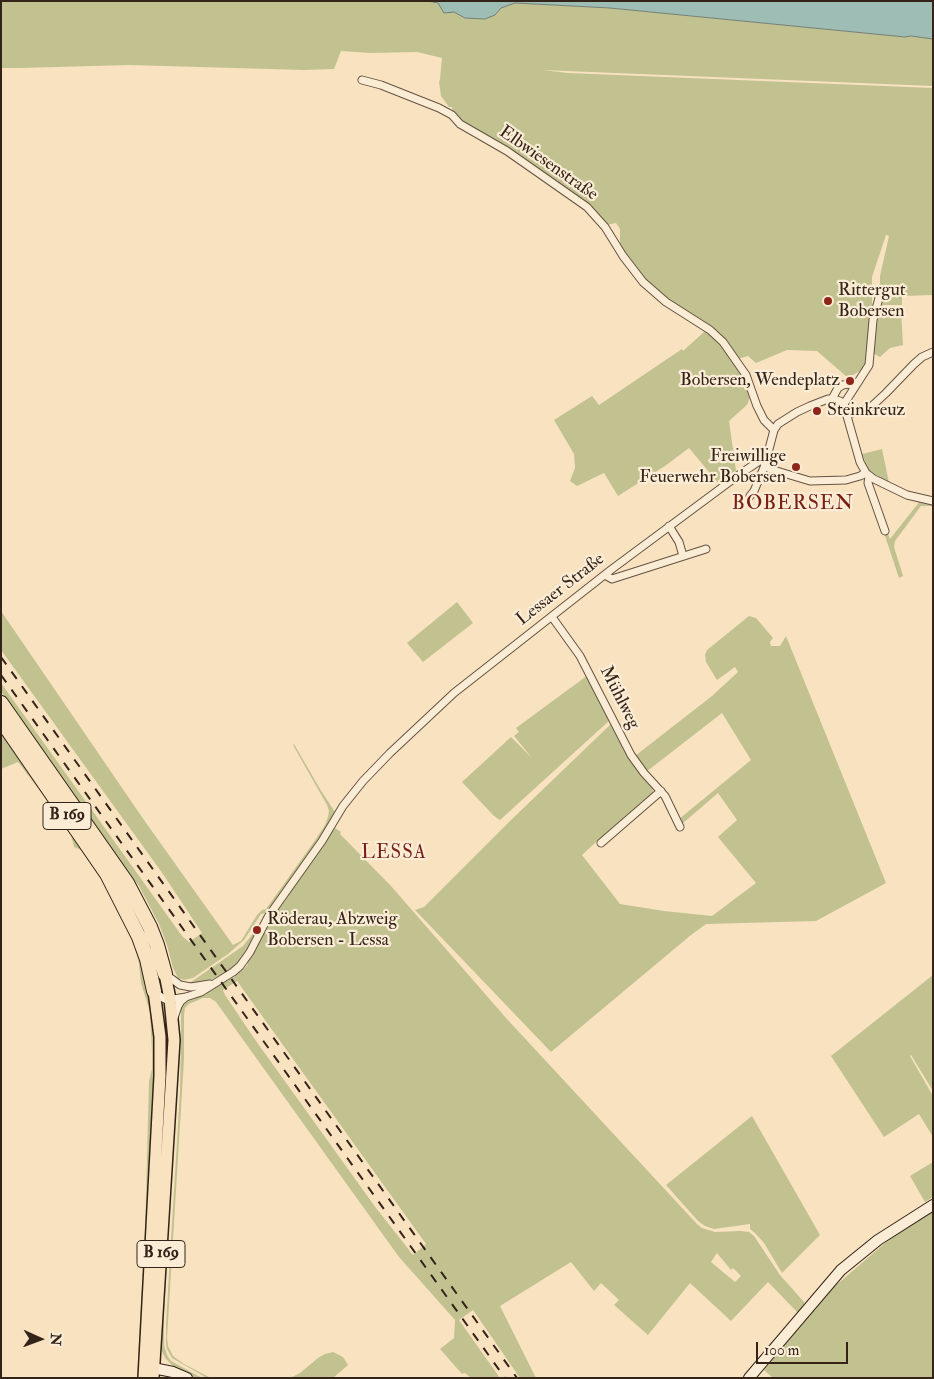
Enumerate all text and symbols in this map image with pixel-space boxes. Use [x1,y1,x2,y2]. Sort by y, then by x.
street label: Elbwiesenstraße [494,122,602,206]
place label: Rittergut Bobersen [838,280,905,322]
marker: Rittergut Bobersen [822,295,834,307]
place label: Bobersen, Wendeplatz [680,370,840,392]
marker: Bobersen, Wendeplatz [844,375,856,387]
place label: Steinkreuz [827,400,905,422]
marker: Steinkreuz [811,405,823,417]
place label: Freiwillige Feuerwehr Bobersen [639,446,786,488]
marker: Freiwillige Feuerwehr Bobersen [790,461,802,473]
district label: BOBERSEN [731,493,855,517]
street label: Lessaer Straße [513,549,609,631]
street label: Mühlweg [594,663,644,733]
road number: B 169 [43,802,91,829]
district label: LESSA [361,843,427,865]
place label: Röderau, Abzweig Bobersen - Lessa [267,909,397,952]
marker: Röderau, Abzweig Bobersen - Lessa [251,924,263,936]
road number: B 169 [137,1240,185,1268]
north arrow [15,1314,65,1364]
scale bar [759,1332,852,1364]
text: N [47,1333,64,1346]
text: 100 m [764,1341,799,1360]

